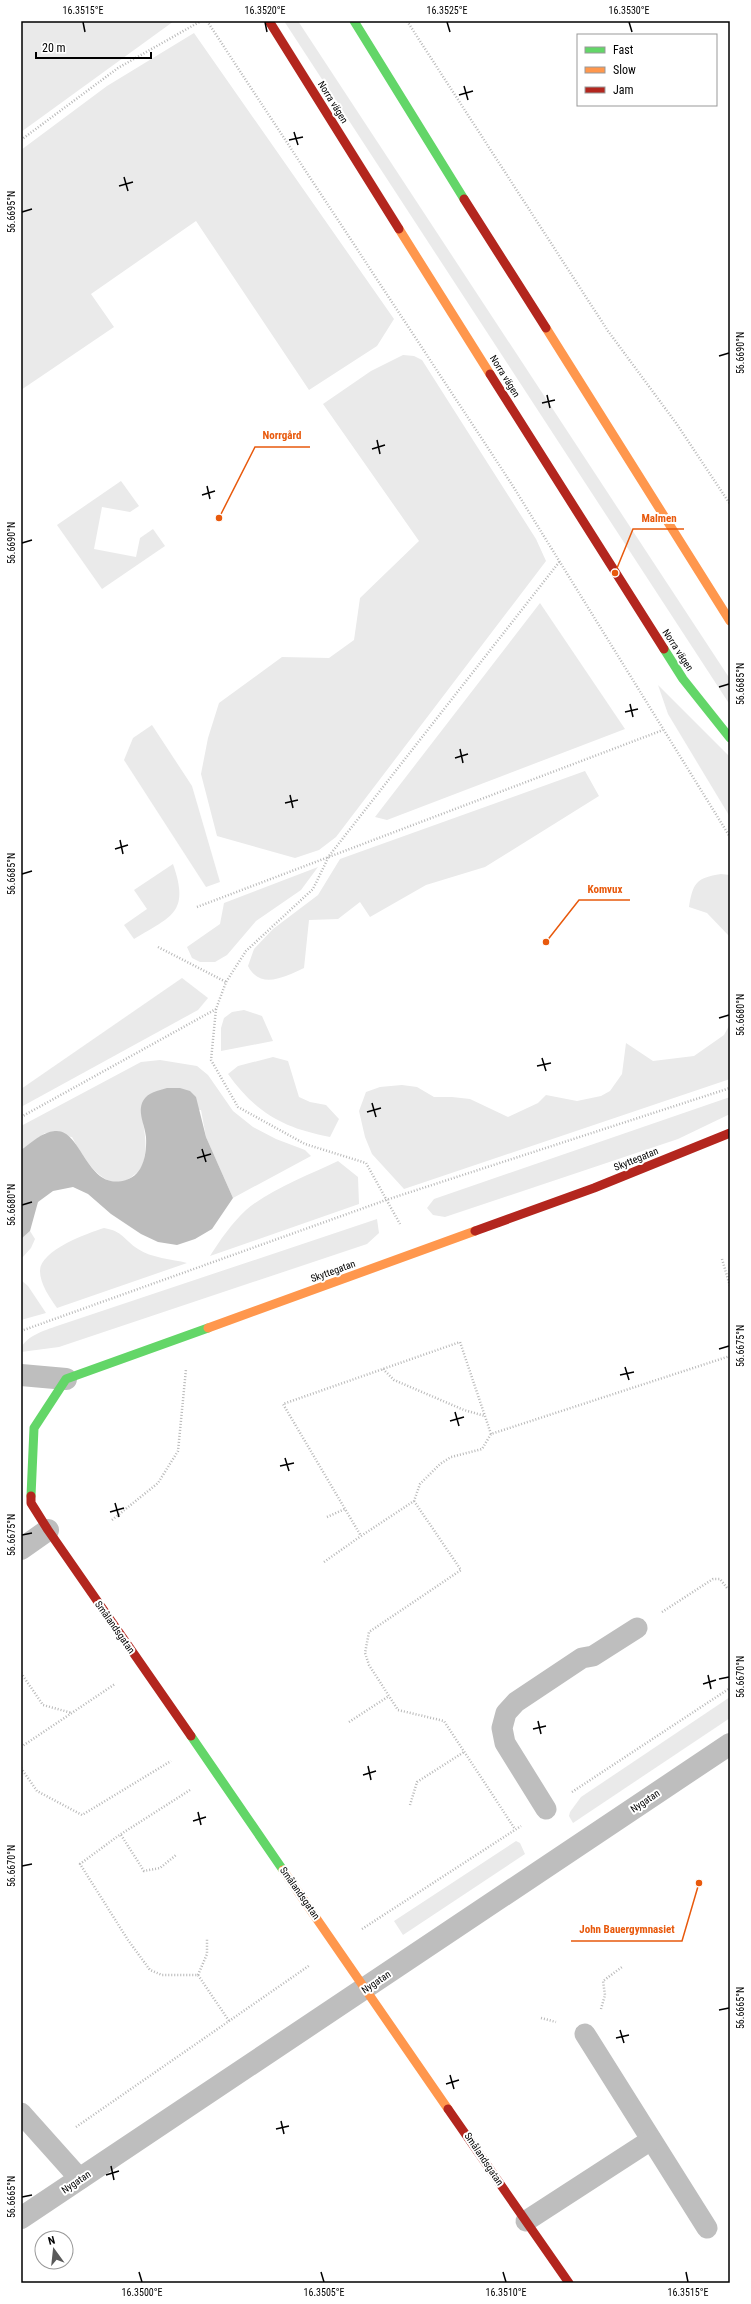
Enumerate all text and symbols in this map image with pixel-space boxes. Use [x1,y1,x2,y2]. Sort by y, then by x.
text: 16.3515°E [63,5,104,16]
text: 16.3520°E [245,5,286,16]
text: 16.3525°E [427,5,468,16]
text: 16.3530°E [609,5,650,16]
scale bar [36,34,151,60]
legend [577,34,717,106]
text: 20 m [42,41,66,55]
text: Fast [613,43,634,57]
text: Slow [613,63,636,77]
street label: Norra vägen [316,79,350,125]
text: Jam [613,83,634,97]
text: 56.6695°N [6,191,17,233]
text: 56.6690°N [735,332,746,374]
street label: Norra vägen [488,353,522,399]
callout: Norrgård [255,424,310,447]
text: Norrgård [262,429,302,442]
callout: Malmen [633,506,684,529]
text: Malmen [641,512,677,525]
text: 56.6690°N [6,522,17,564]
street label: Norra vägen [660,627,696,673]
text: 56.6685°N [735,663,746,705]
text: 56.6685°N [6,853,17,895]
callout: Komvux [579,877,630,900]
text: Komvux [588,883,622,896]
text: 56.6680°N [735,994,746,1036]
street label: Skyttegatan [612,1145,660,1173]
text: 56.6680°N [6,1184,17,1226]
street label: Skyttegatan [309,1258,357,1284]
text: 56.6675°N [735,1325,746,1367]
text: 56.6675°N [6,1514,17,1556]
street label: Smålandsgatan [93,1599,137,1655]
text: 56.6670°N [735,1656,746,1698]
street label: Nygatan [628,1787,662,1815]
text: 56.6670°N [6,1845,17,1887]
street label: Smålandsgatan [278,1865,322,1921]
callout: John Bauergymnasiet [571,1918,682,1941]
text: John Bauergymnasiet [579,1923,675,1936]
street label: Nygatan [359,1968,393,1996]
text: 56.6665°N [735,1987,746,2029]
street label: Smålandsgatan [462,2131,506,2188]
street label: Nygatan [59,2168,93,2196]
text: 56.6665°N [6,2176,17,2218]
north arrow [34,2230,74,2270]
text: N [47,2234,57,2248]
text: 16.3500°E [122,2287,163,2298]
text: 16.3505°E [304,2287,345,2298]
text: 16.3510°E [486,2287,527,2298]
text: 16.3515°E [668,2287,709,2298]

